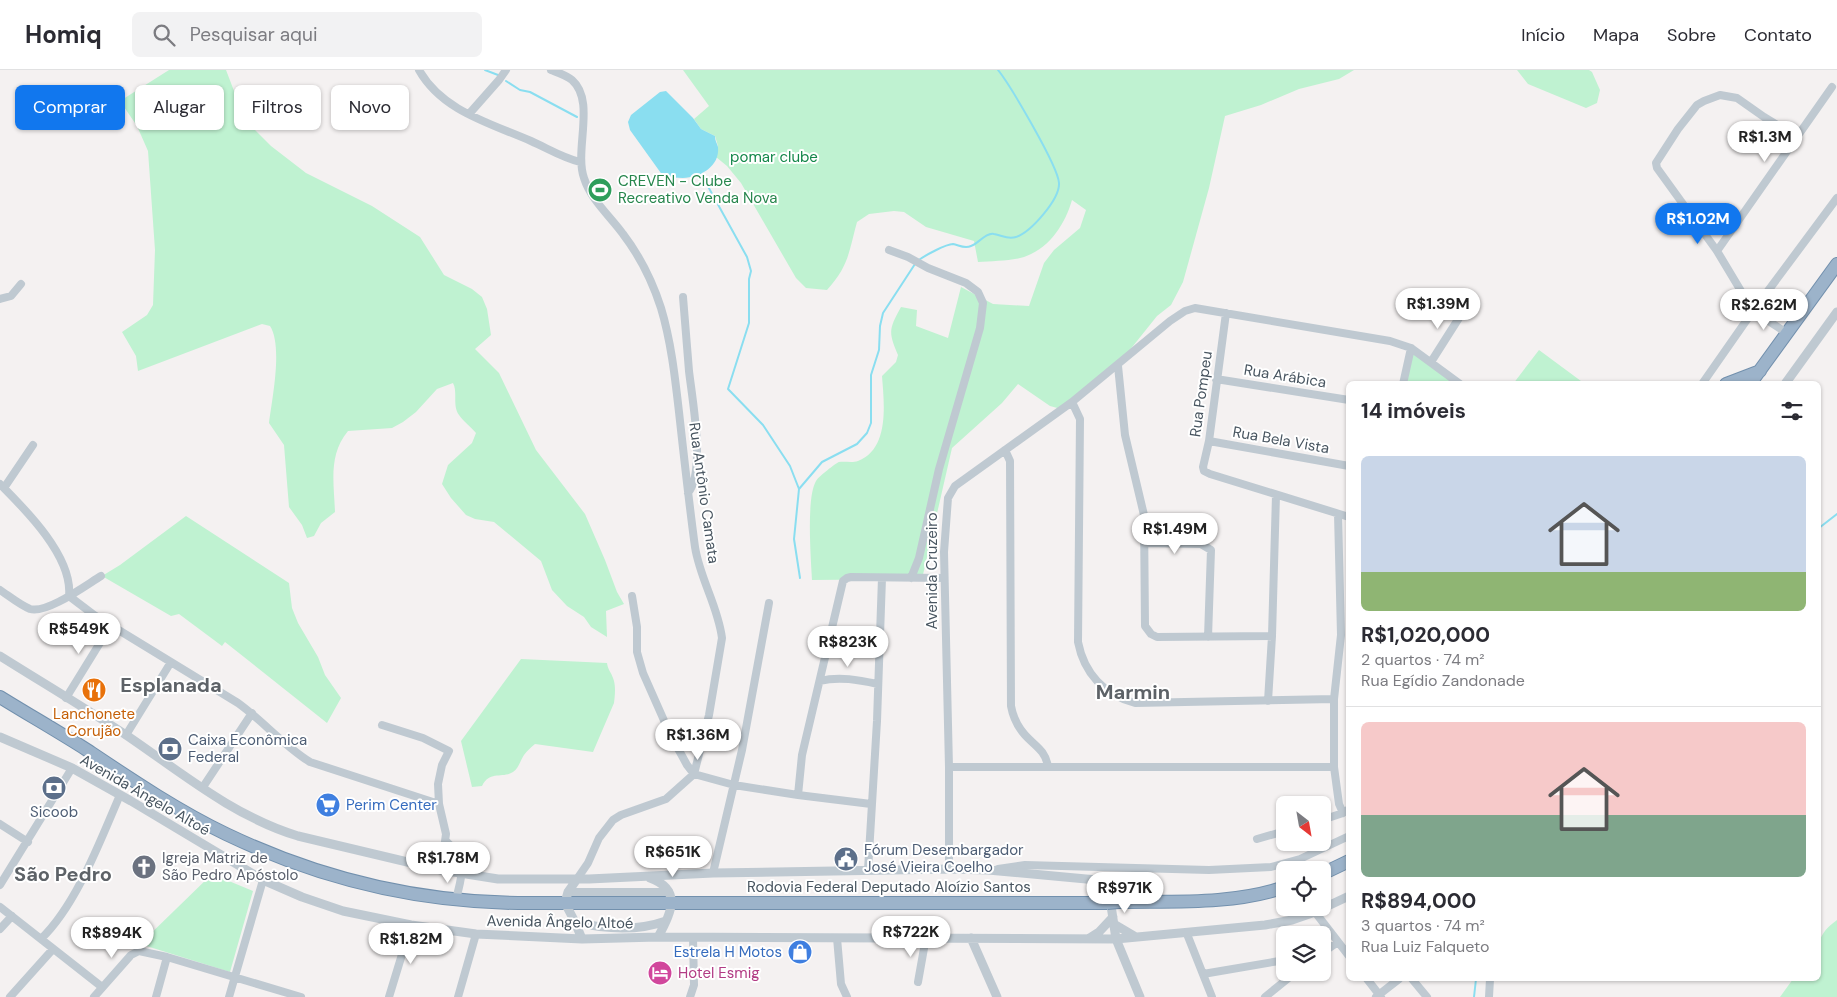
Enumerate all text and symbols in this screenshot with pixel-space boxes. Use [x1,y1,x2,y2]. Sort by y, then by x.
search box [132,12,482,57]
text: Homiq [25,19,102,50]
icon: search [150,21,178,49]
text: Pesquisar aqui [190,22,317,47]
text: Início [1521,23,1565,47]
text: Mapa [1593,23,1639,47]
text: Sobre [1667,23,1716,47]
text: Contato [1744,23,1812,47]
chip: Comprar [15,85,125,130]
chip: Alugar [135,85,224,130]
chip: Filtros [234,85,321,130]
chip: Novo [331,85,409,130]
pin: R$1.3M [1724,121,1806,163]
text: R$1.3M [1738,126,1792,147]
park label: pomar clube [730,147,818,167]
place label: CREVEN - Clube Recreativo Venda Nova [618,171,778,208]
sports icon: CREVEN - Clube Recreativo Venda Nova [587,177,613,203]
pin: R$1.02M [1652,202,1744,245]
text: R$1.02M [1666,208,1730,229]
pin: R$1.39M [1392,288,1484,330]
pin: R$2.62M [1718,288,1810,331]
text: R$1.39M [1406,293,1470,314]
text: R$2.62M [1731,294,1797,315]
street label: Rua Pompeu [1185,350,1217,438]
street label: Rua Arábica [1242,360,1328,392]
text: 14 imóveis [1361,397,1466,425]
icon: filters [1778,397,1806,425]
street label: Rua Antônio Camata [684,421,724,565]
street label: Rua Bela Vista [1231,422,1331,458]
icon: home [1539,489,1629,579]
street label: Avenida Cruzeiro [922,512,942,630]
pin: R$1.49M [1129,512,1221,555]
text: R$1.49M [1143,518,1207,539]
pin: R$549K [38,612,120,655]
text: R$549K [49,618,109,639]
text: R$1,020,000 [1361,621,1490,649]
pin: R$823K [807,626,889,668]
text: R$823K [818,631,878,652]
text: 2 quartos · 74 m² [1361,649,1485,670]
text: Rua Egídio Zandonade [1361,670,1525,691]
district label: Esplanada [120,672,222,698]
restaurant icon: Lanchonete Corujão [81,677,107,703]
district label: Marmin [1096,679,1170,705]
place label: Lanchonete Corujão [53,704,135,741]
pin: R$1.36M [652,718,744,761]
text: R$1.36M [666,724,730,745]
place label: Caixa Econômica Federal [188,730,307,767]
bank icon: Caixa Econômica Federal [157,736,183,762]
street label: Avenida Ângelo Altoé [76,750,214,840]
icon: home [1539,754,1629,844]
bank icon: Sicoob [41,775,67,801]
supermarket icon: Perim Center [315,792,341,818]
place label: Perim Center [346,795,437,815]
north arrow [1276,796,1331,851]
map controls [1276,796,1331,981]
place label: Sicoob [30,802,78,822]
pin: R$651K [632,836,714,878]
place label: Fórum Desembargador José Vieira Coelho [864,840,1024,877]
text: R$651K [645,841,701,862]
pin: R$1.78M [402,842,494,884]
public building icon: Fórum Desembargador José Vieira Coelho [833,846,859,872]
text: R$1.78M [417,847,479,868]
place label: Igreja Matriz de São Pedro Apóstolo [162,848,298,885]
church icon: Igreja Matriz de São Pedro Apóstolo [131,854,157,880]
district label: São Pedro [14,861,112,887]
button: locate [1276,861,1331,916]
pin: R$971K [1084,872,1166,914]
street label: Rodovia Federal Deputado Aloízio Santos [747,877,1031,897]
text: R$971K [1098,877,1152,898]
text: R$894,000 [1361,887,1476,915]
street label: Avenida Ângelo Altoé [486,911,634,933]
text: 3 quartos · 74 m² [1361,915,1485,936]
pin: R$894K [71,916,153,959]
pin: R$722K [870,916,952,958]
text: R$722K [882,921,940,942]
text: R$894K [82,922,142,943]
pin: R$1.82M [365,922,457,965]
button: layers [1276,926,1331,981]
text: R$1.82M [379,928,443,949]
text: Rua Luiz Falqueto [1361,936,1490,957]
shop icon: Estrela H Motos [787,939,813,965]
place label: Estrela H Motos [674,942,782,962]
hotel icon: Hotel Esmig [647,960,673,986]
place label: Hotel Esmig [678,963,760,983]

